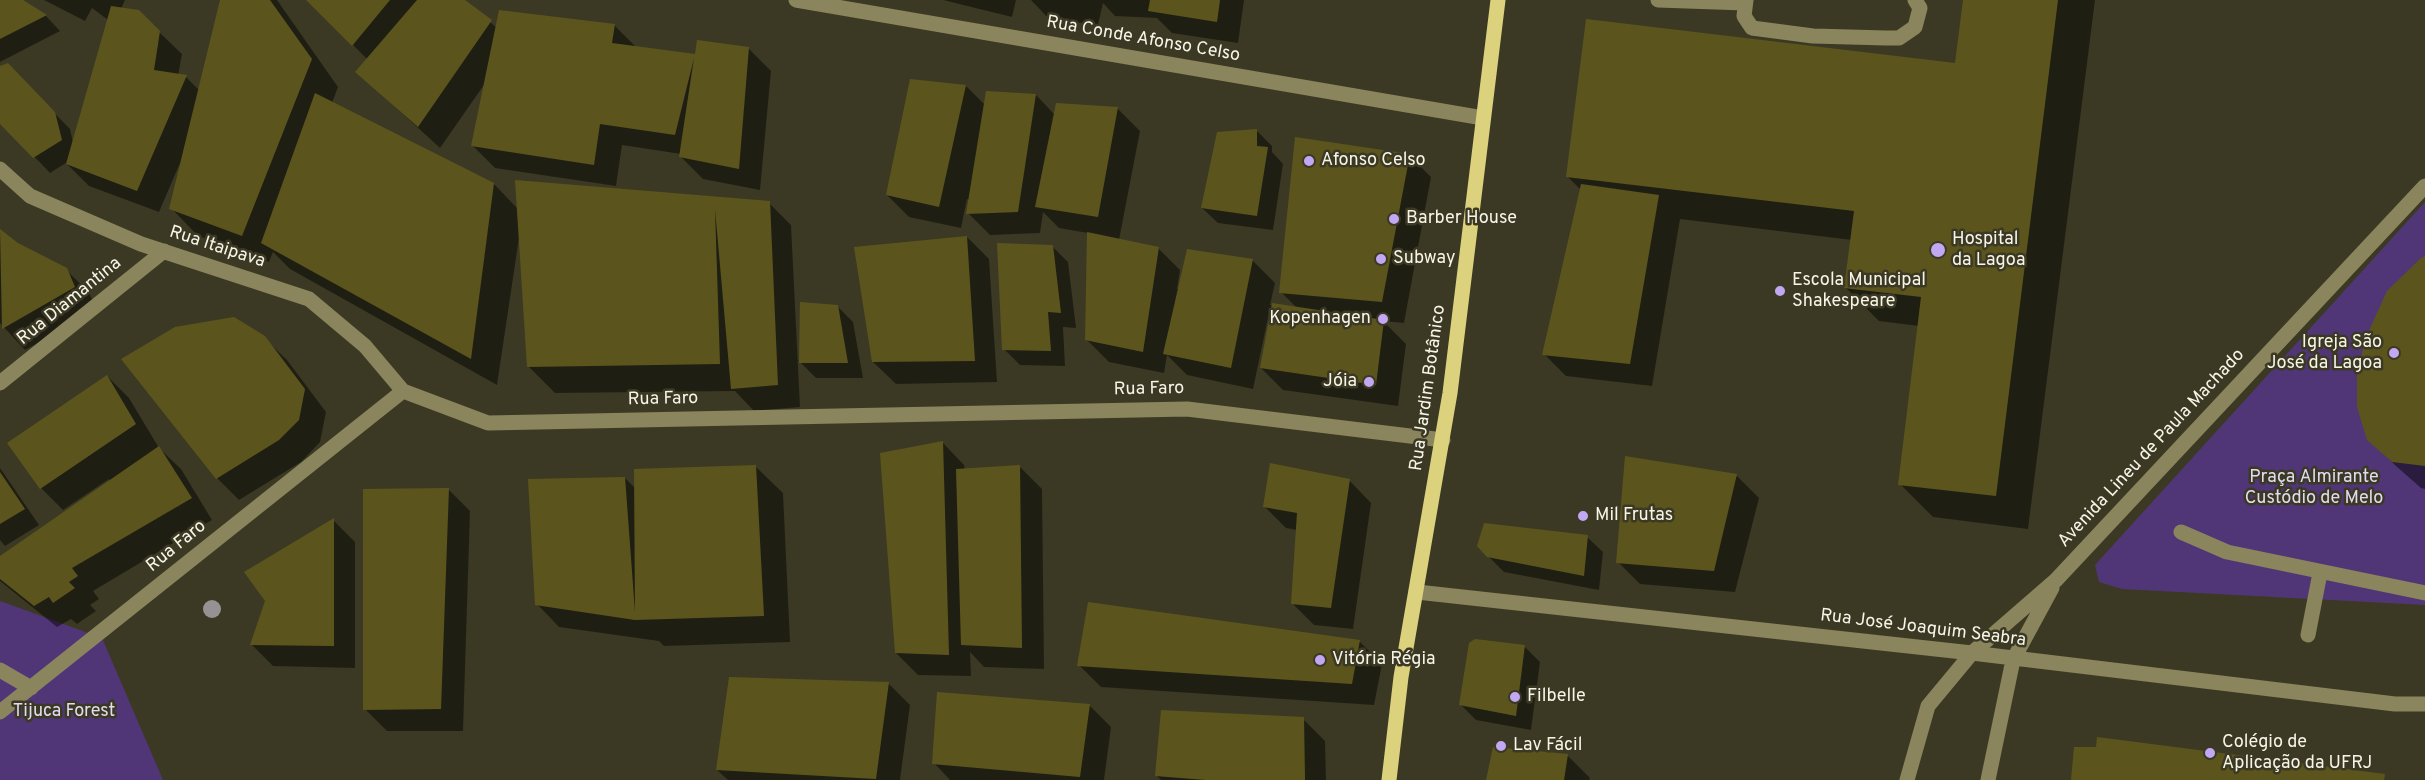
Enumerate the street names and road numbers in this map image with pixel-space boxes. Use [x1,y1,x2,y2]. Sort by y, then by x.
street label: Rua Conde Afonso Celso [1044,12,1242,68]
street label: Rua Itaipava [166,222,268,274]
street label: Rua Diamantina [14,253,126,351]
street label: Rua Jardim Botânico [1407,303,1451,473]
street label: Avenida Lineu de Paula Machado [2054,345,2250,553]
street label: Rua Faro [1114,379,1184,401]
street label: Rua Faro [628,389,698,411]
street label: Rua Faro [143,516,211,578]
street label: Rua José Joaquim Seabra [1819,606,2027,652]

